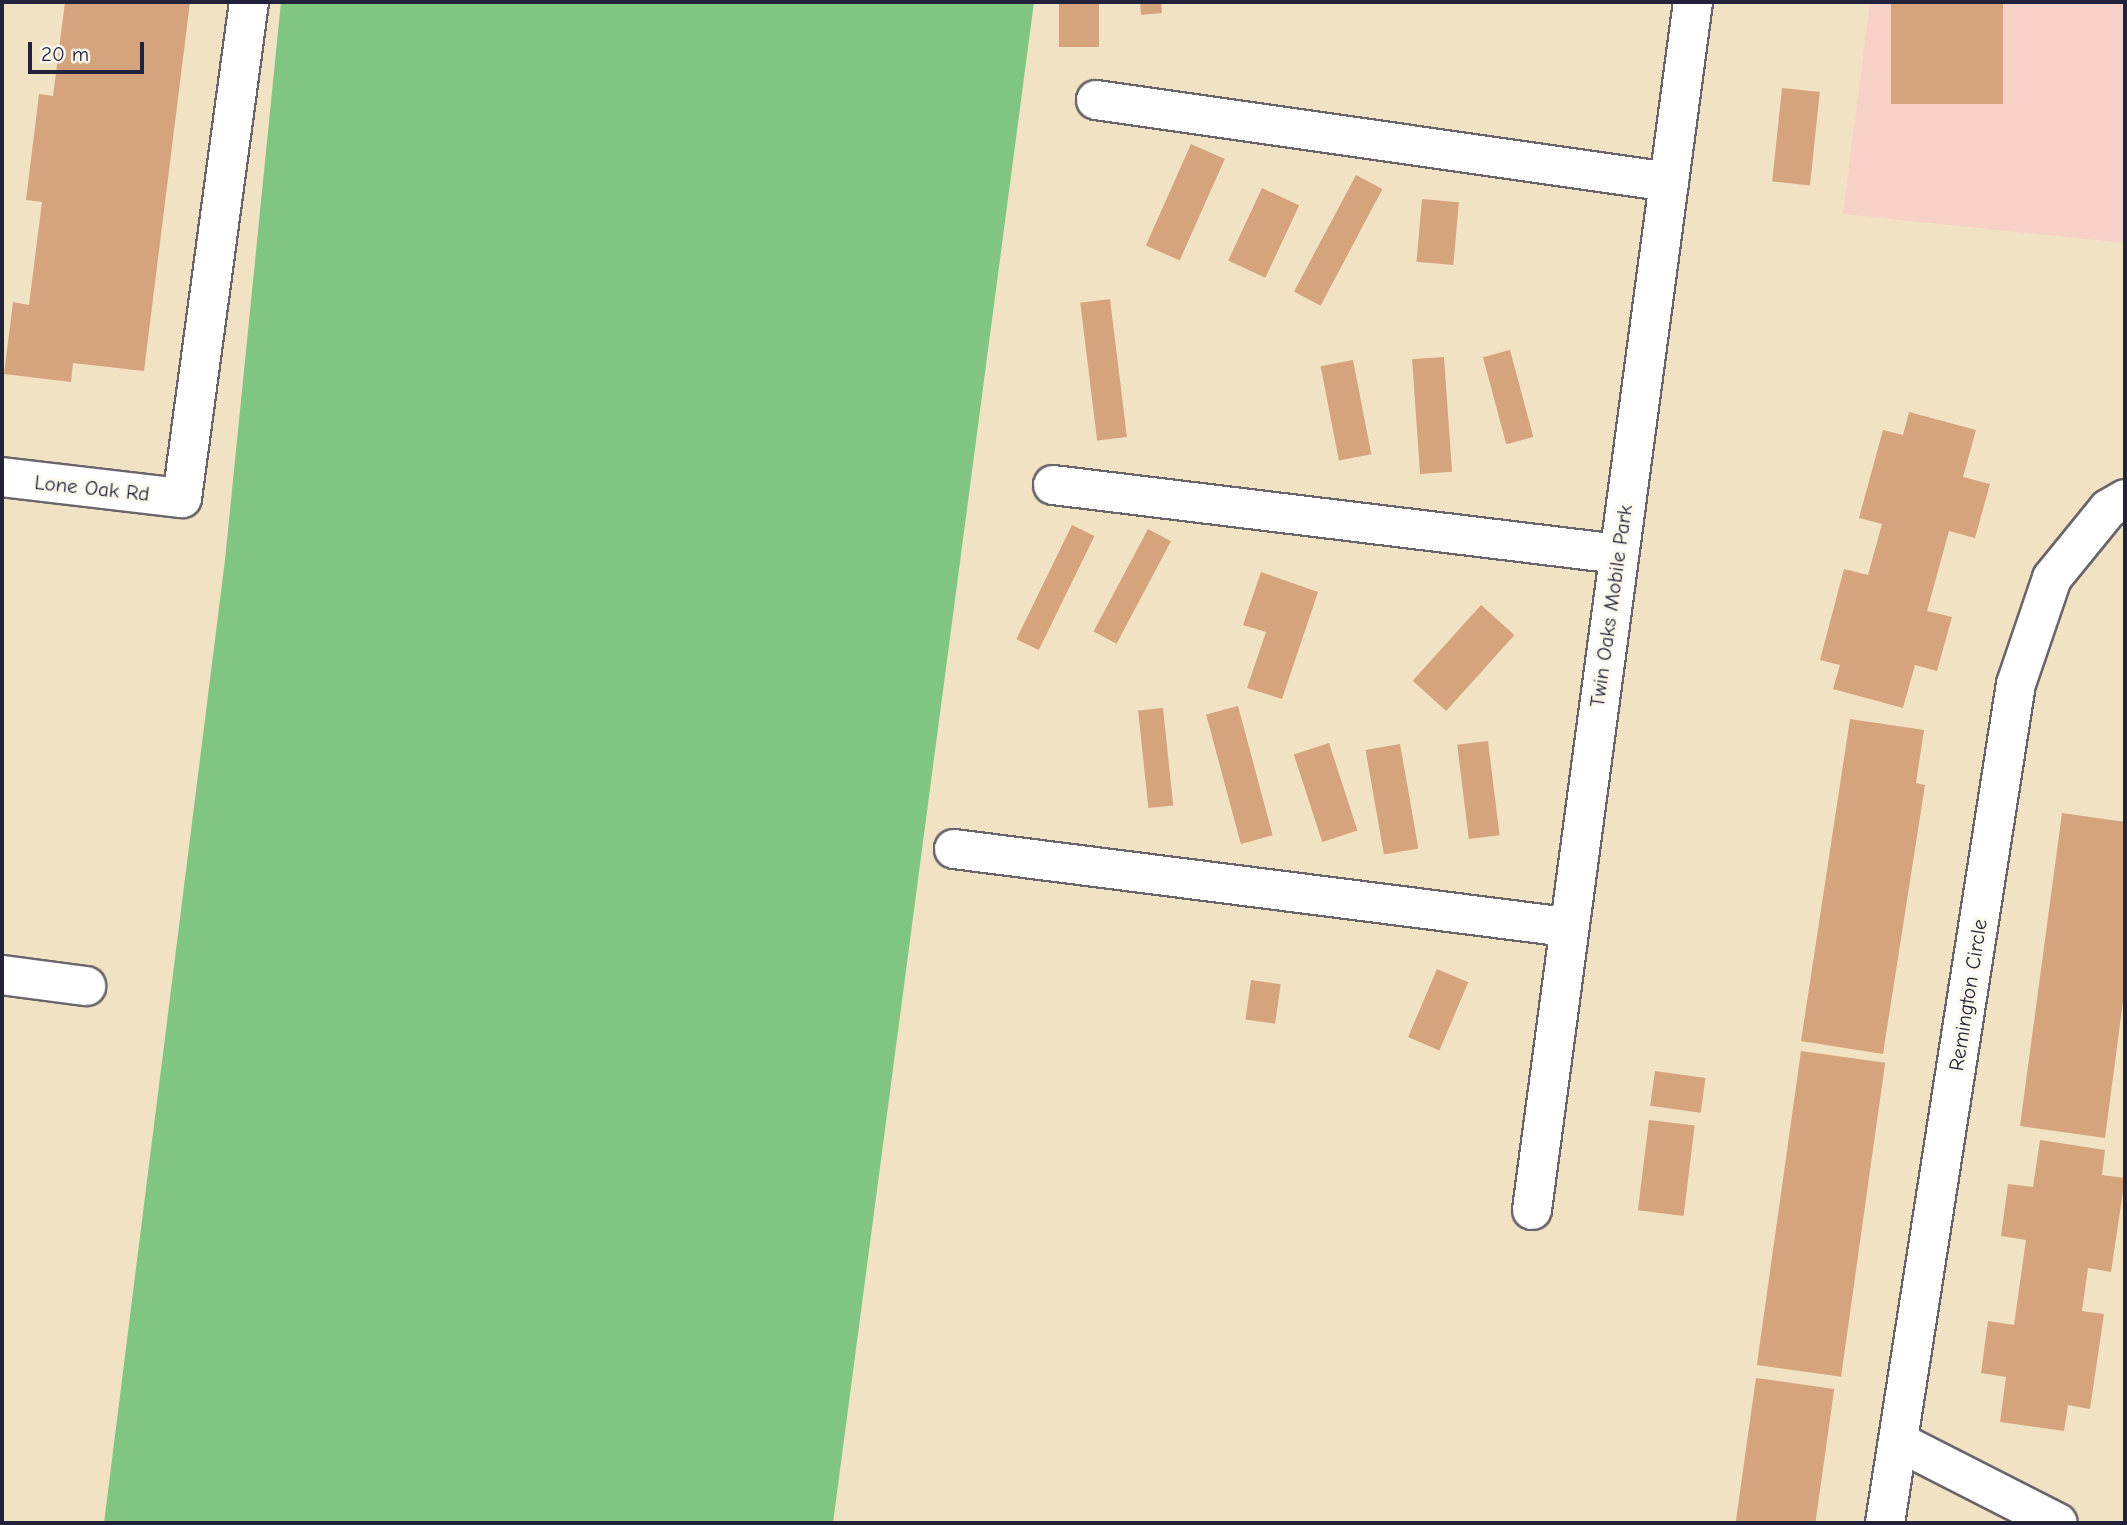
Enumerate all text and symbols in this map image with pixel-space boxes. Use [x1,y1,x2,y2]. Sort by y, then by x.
scale bar [32,28,147,72]
text: 20 m [41,42,89,66]
street label: Lone Oak Rd [33,469,151,507]
street label: Twin Oaks Mobile Park [1584,503,1638,709]
street label: Remington Circle [1944,917,1992,1073]

